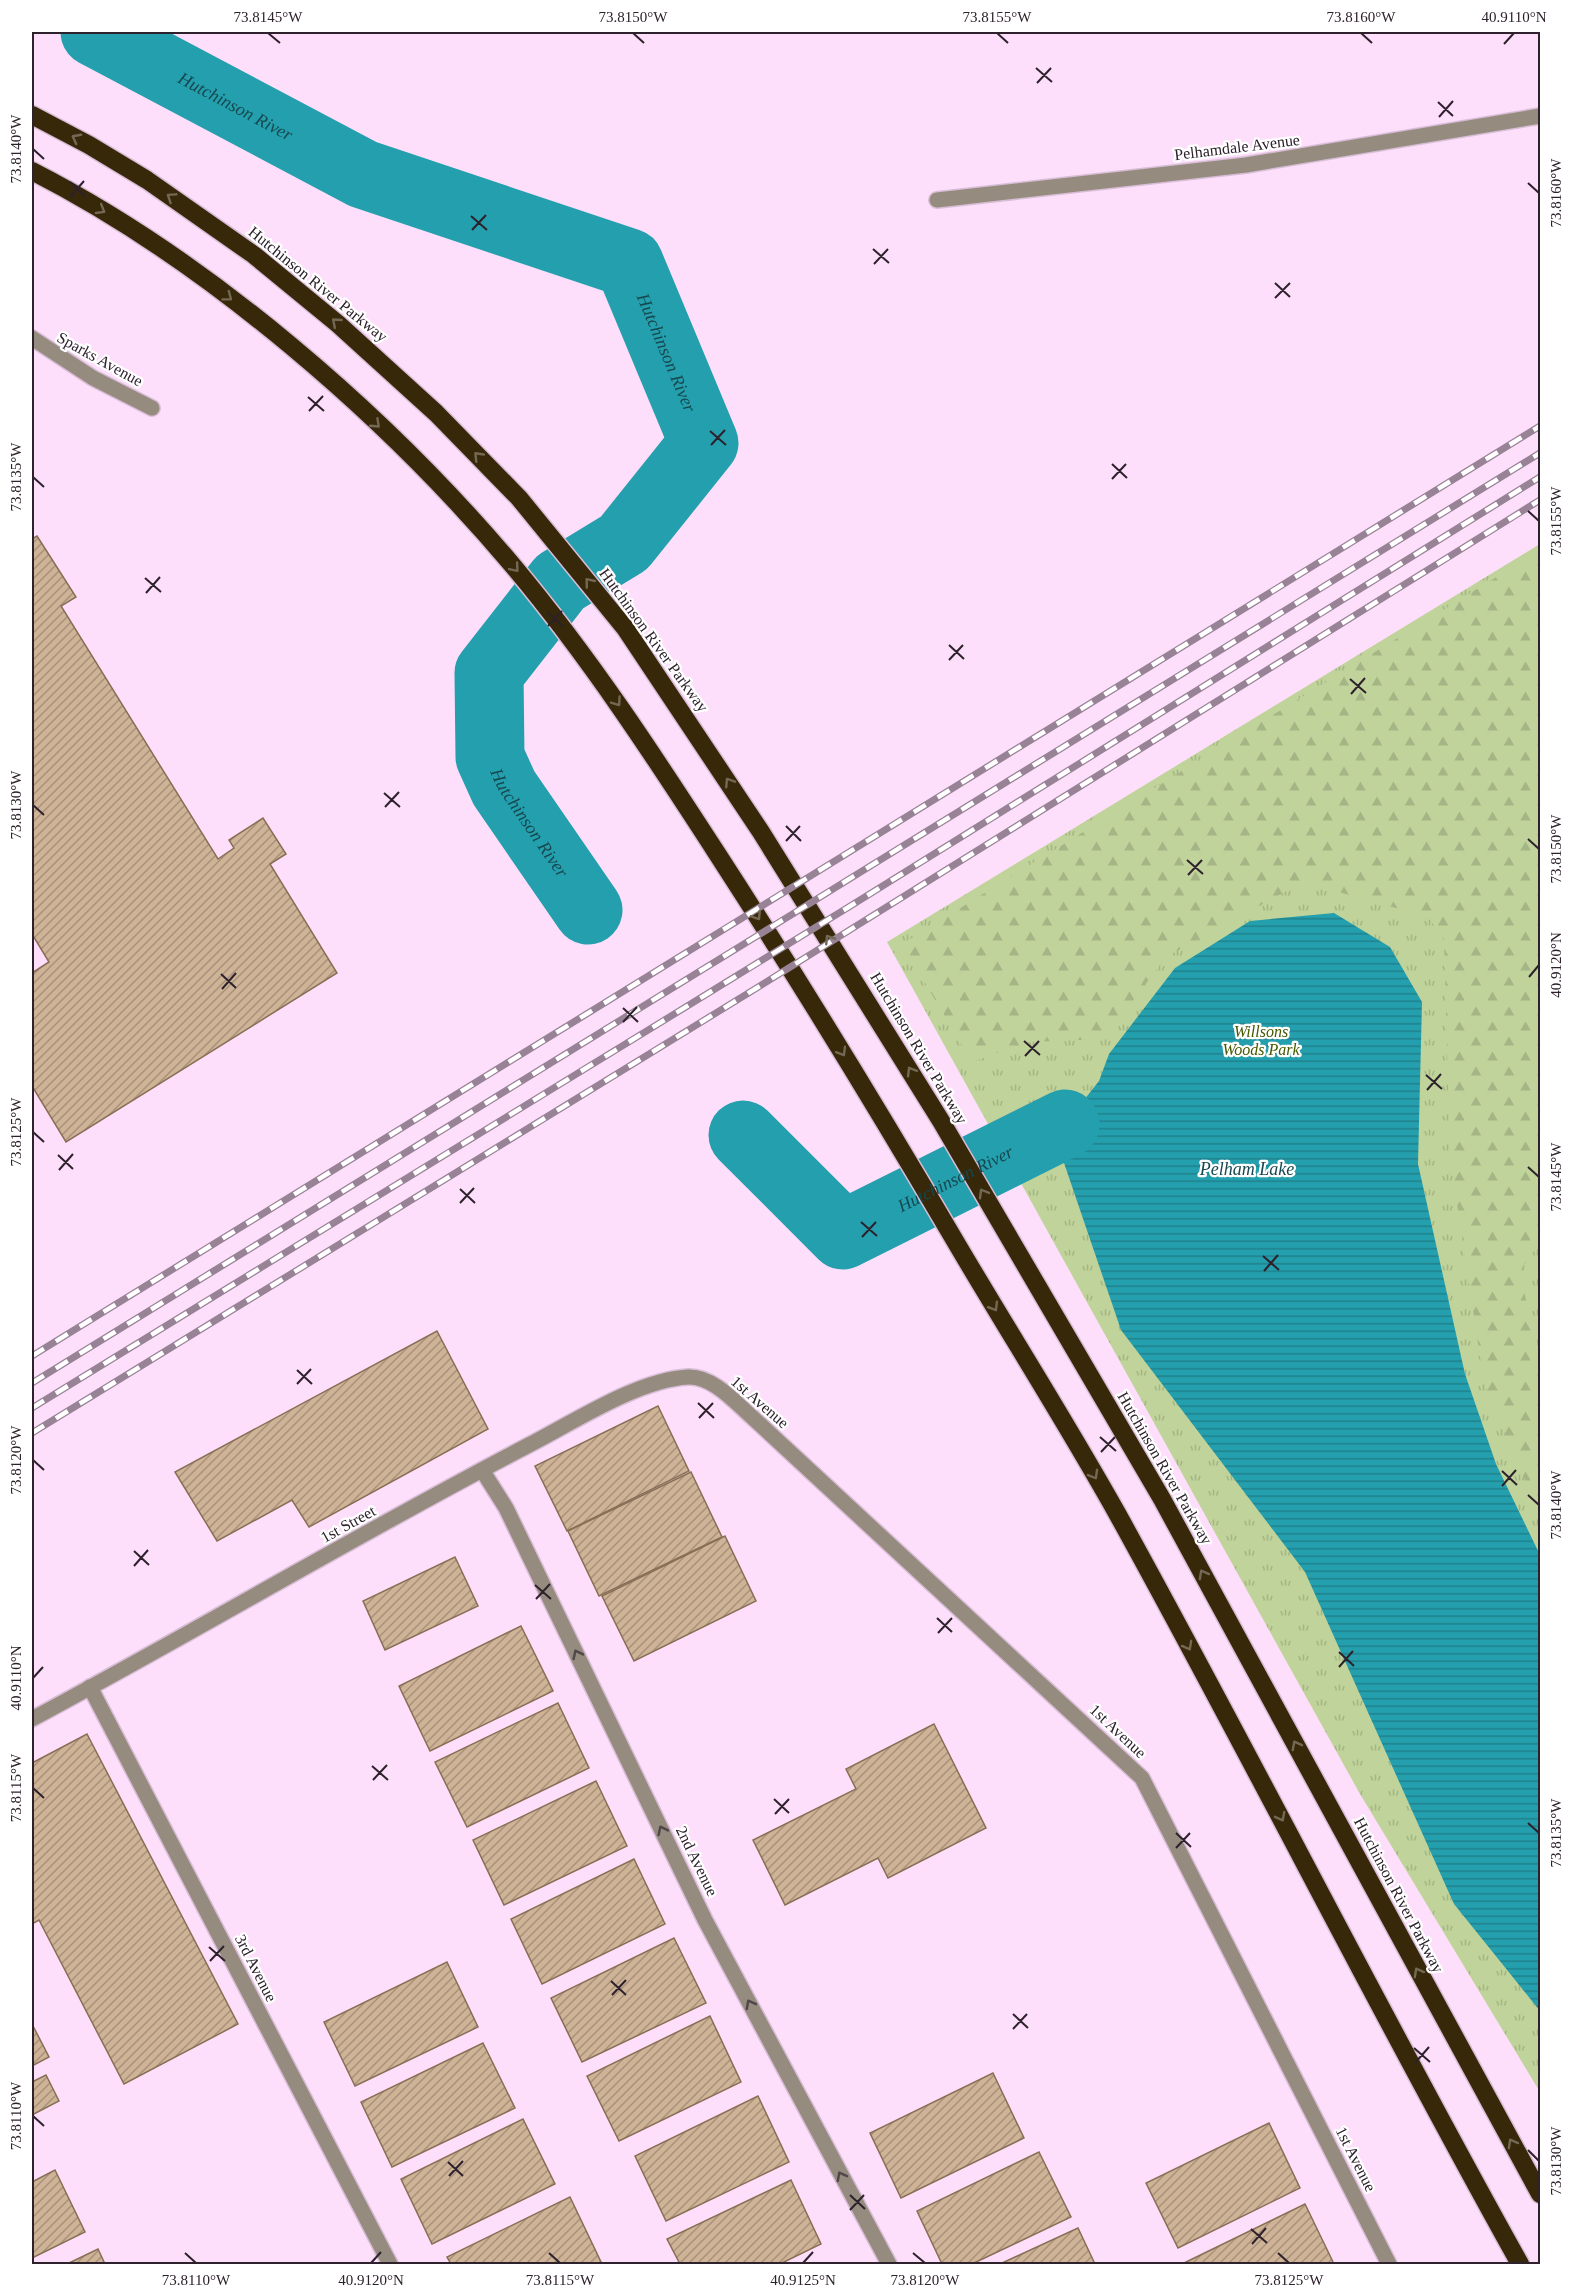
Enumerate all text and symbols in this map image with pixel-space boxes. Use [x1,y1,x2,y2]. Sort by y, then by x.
text: 73.8145°W [234,9,303,25]
text: 73.8150°W [599,9,668,25]
text: 73.8155°W [963,9,1032,25]
text: 73.8160°W [1327,9,1396,25]
text: 40.9110°N [1481,9,1547,25]
water label: Hutchinson River [174,68,297,145]
text: 73.8140°W [8,114,24,183]
street label: Pelhamdale Avenue [1173,131,1301,163]
one-way arrow [72,134,82,145]
text: 73.8160°W [1548,158,1564,227]
one-way arrow [167,193,178,204]
one-way arrow [95,203,105,214]
street label: Hutchinson River Parkway [245,223,391,346]
one-way arrow [222,290,233,301]
water label: Hutchinson River [632,290,700,416]
one-way arrow [332,319,343,330]
street label: Sparks Avenue [54,328,146,390]
one-way arrow [370,417,380,428]
text: 73.8135°W [8,442,24,511]
one-way arrow [475,452,486,463]
text: 73.8155°W [1548,486,1564,555]
one-way arrow [507,561,518,572]
street label: Hutchinson River Parkway [595,565,712,716]
one-way arrow [585,578,596,589]
one-way arrow [610,695,621,706]
water label: Hutchinson River [486,764,573,882]
text: 73.8130°W [8,770,24,839]
one-way arrow [725,778,736,789]
text: 73.8150°W [1548,814,1564,883]
one-way arrow [750,910,762,920]
text: 40.9120°N [1548,932,1564,998]
one-way arrow [825,935,837,945]
street label: Hutchinson River Parkway [866,969,971,1127]
park label: Willsons Woods Park [1222,1023,1300,1058]
one-way arrow [835,1046,847,1056]
one-way arrow [906,1067,918,1077]
text: 73.8125°W [8,1097,24,1166]
water label: Hutchinson River [893,1141,1017,1217]
text: 73.8145°W [1548,1142,1564,1211]
water label: Pelham Lake [1199,1159,1294,1179]
one-way arrow [979,1189,990,1199]
one-way arrow [987,1301,999,1311]
street label: 1st Avenue [728,1373,792,1431]
street label: Hutchinson River Parkway [1113,1389,1216,1548]
text: 73.8120°W [8,1425,24,1494]
one-way arrow [1087,1469,1099,1479]
text: 73.8140°W [1548,1470,1564,1539]
street label: 1st Street [318,1502,379,1546]
one-way arrow [1199,1569,1210,1580]
one-way arrow [1181,1639,1192,1650]
text: 40.9110°N [8,1645,24,1711]
one-way arrow [572,1650,584,1661]
street label: 1st Avenue [1086,1701,1150,1761]
one-way arrow [1292,1741,1303,1751]
text: 73.8115°W [8,1753,24,1822]
text: 73.8135°W [1548,1798,1564,1867]
one-way arrow [1274,1811,1285,1822]
street label: Hutchinson River Parkway [1350,1814,1447,1976]
street label: 2nd Avenue [673,1823,721,1899]
one-way arrow [657,1825,669,1836]
street label: 3rd Avenue [232,1932,280,2004]
one-way arrow [1414,1968,1425,1978]
one-way arrow [746,1999,757,2010]
text: 73.8110°W [8,2081,24,2150]
street label: 1st Avenue [1332,2124,1380,2194]
text: 73.8130°W [1548,2126,1564,2195]
one-way arrow [1508,2139,1519,2149]
one-way arrow [837,2171,848,2182]
text: 73.8110°W [162,2272,231,2288]
text: 40.9120°N [338,2272,404,2288]
text: 73.8115°W [526,2272,595,2288]
text: 40.9125°N [770,2272,836,2288]
text: 73.8120°W [891,2272,960,2288]
text: 73.8125°W [1255,2272,1324,2288]

